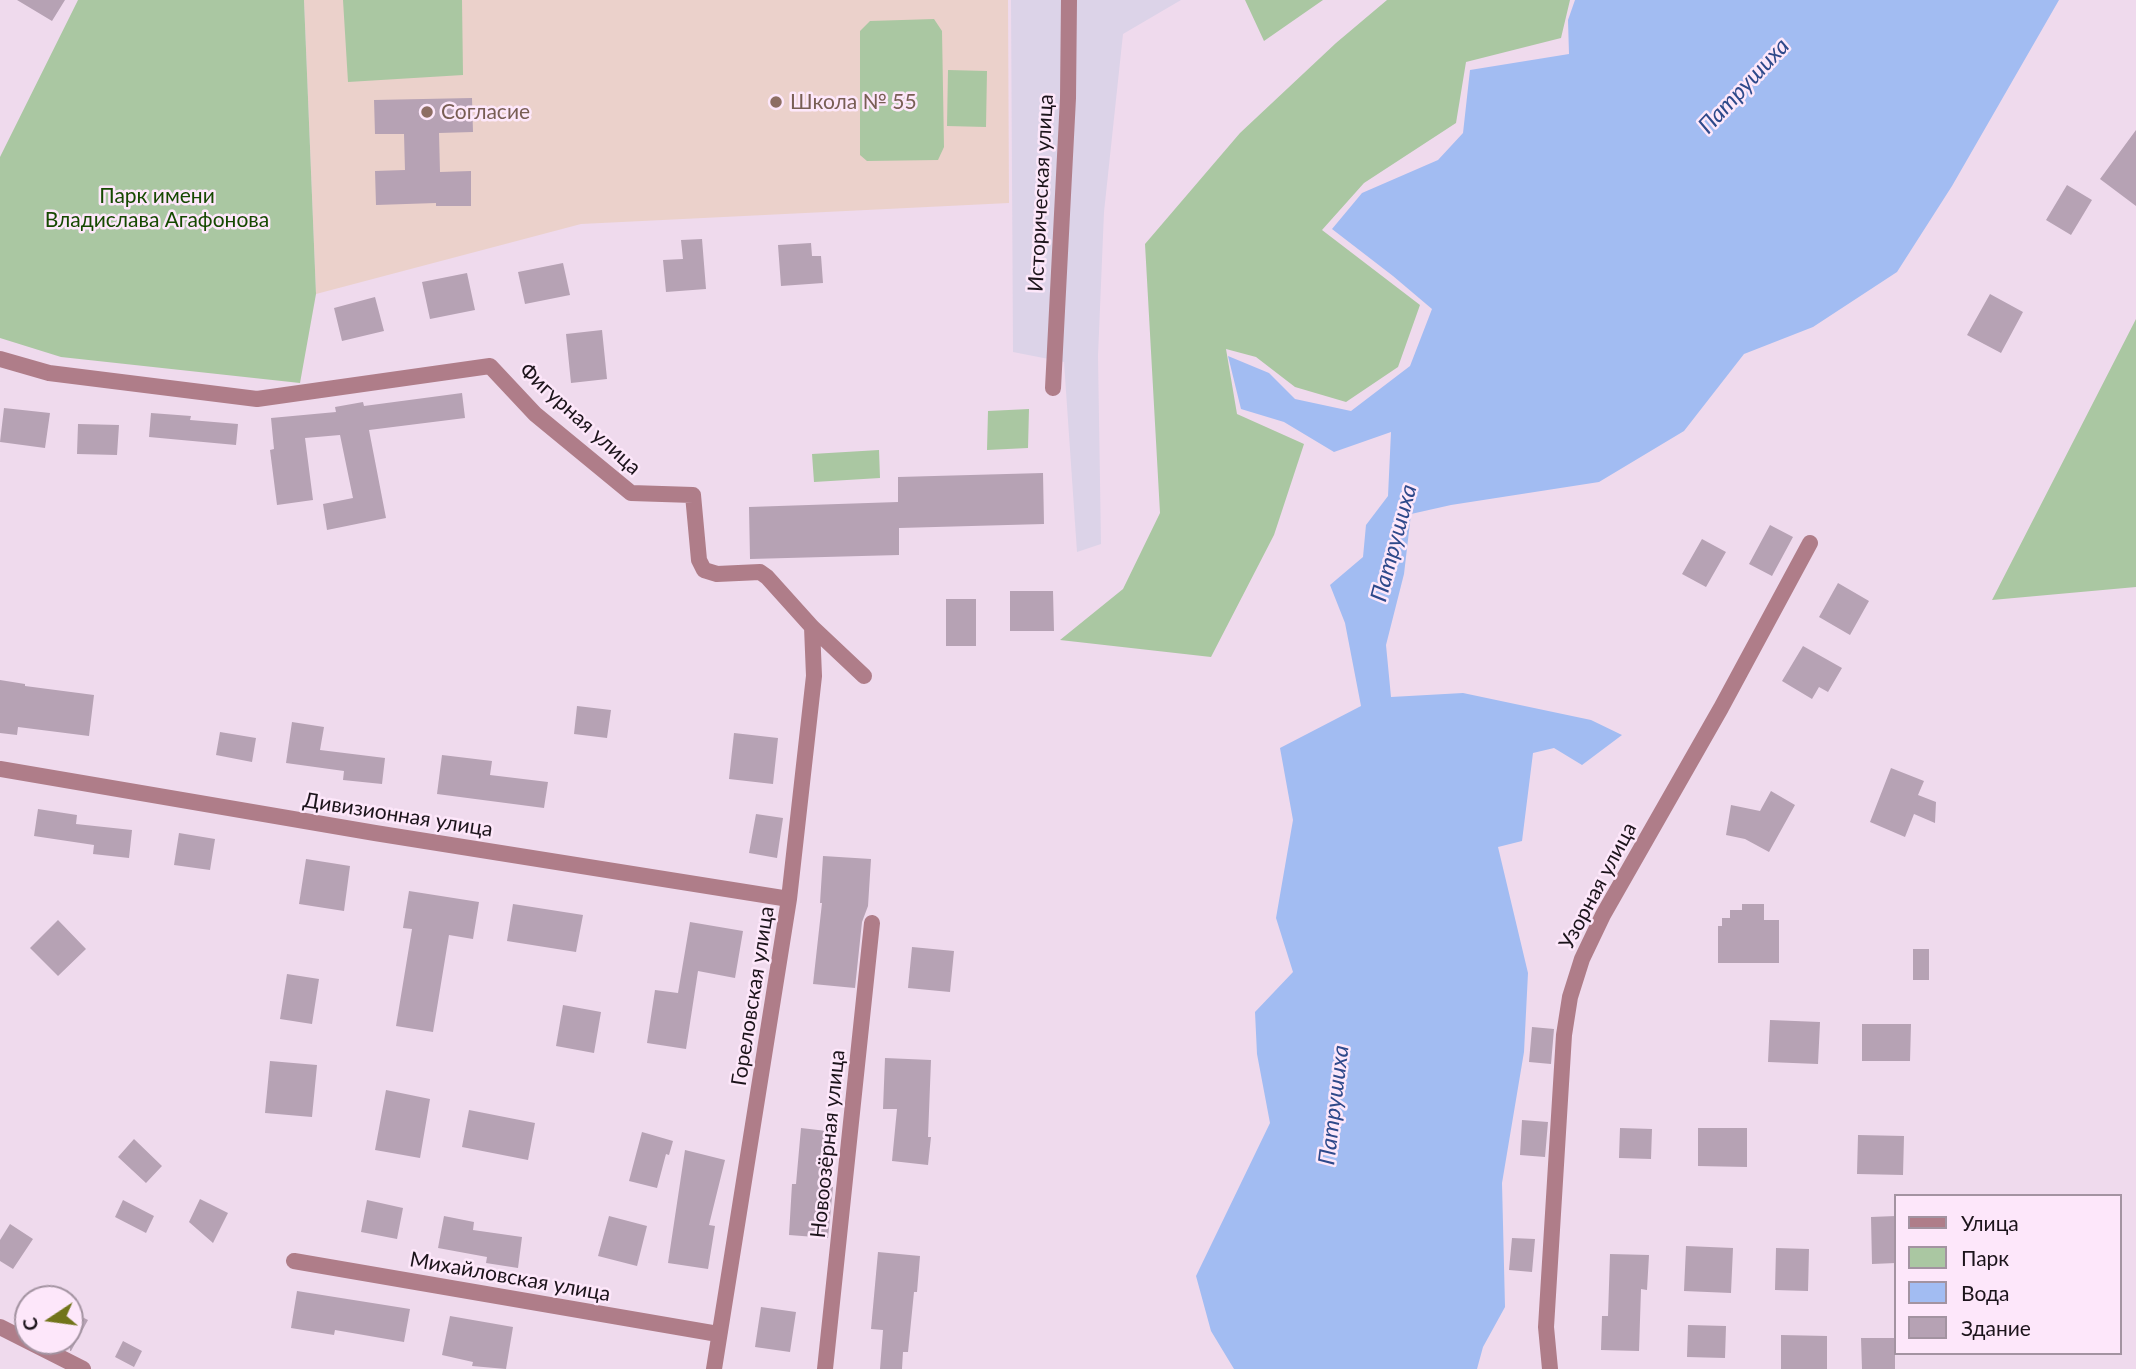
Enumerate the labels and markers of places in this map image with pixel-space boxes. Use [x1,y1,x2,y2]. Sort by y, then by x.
place label: Школа № 55 [790,89,917,115]
marker: Школа № 55 [768,94,784,110]
place label: Согласие [441,99,530,125]
marker: Согласие [419,104,435,120]

